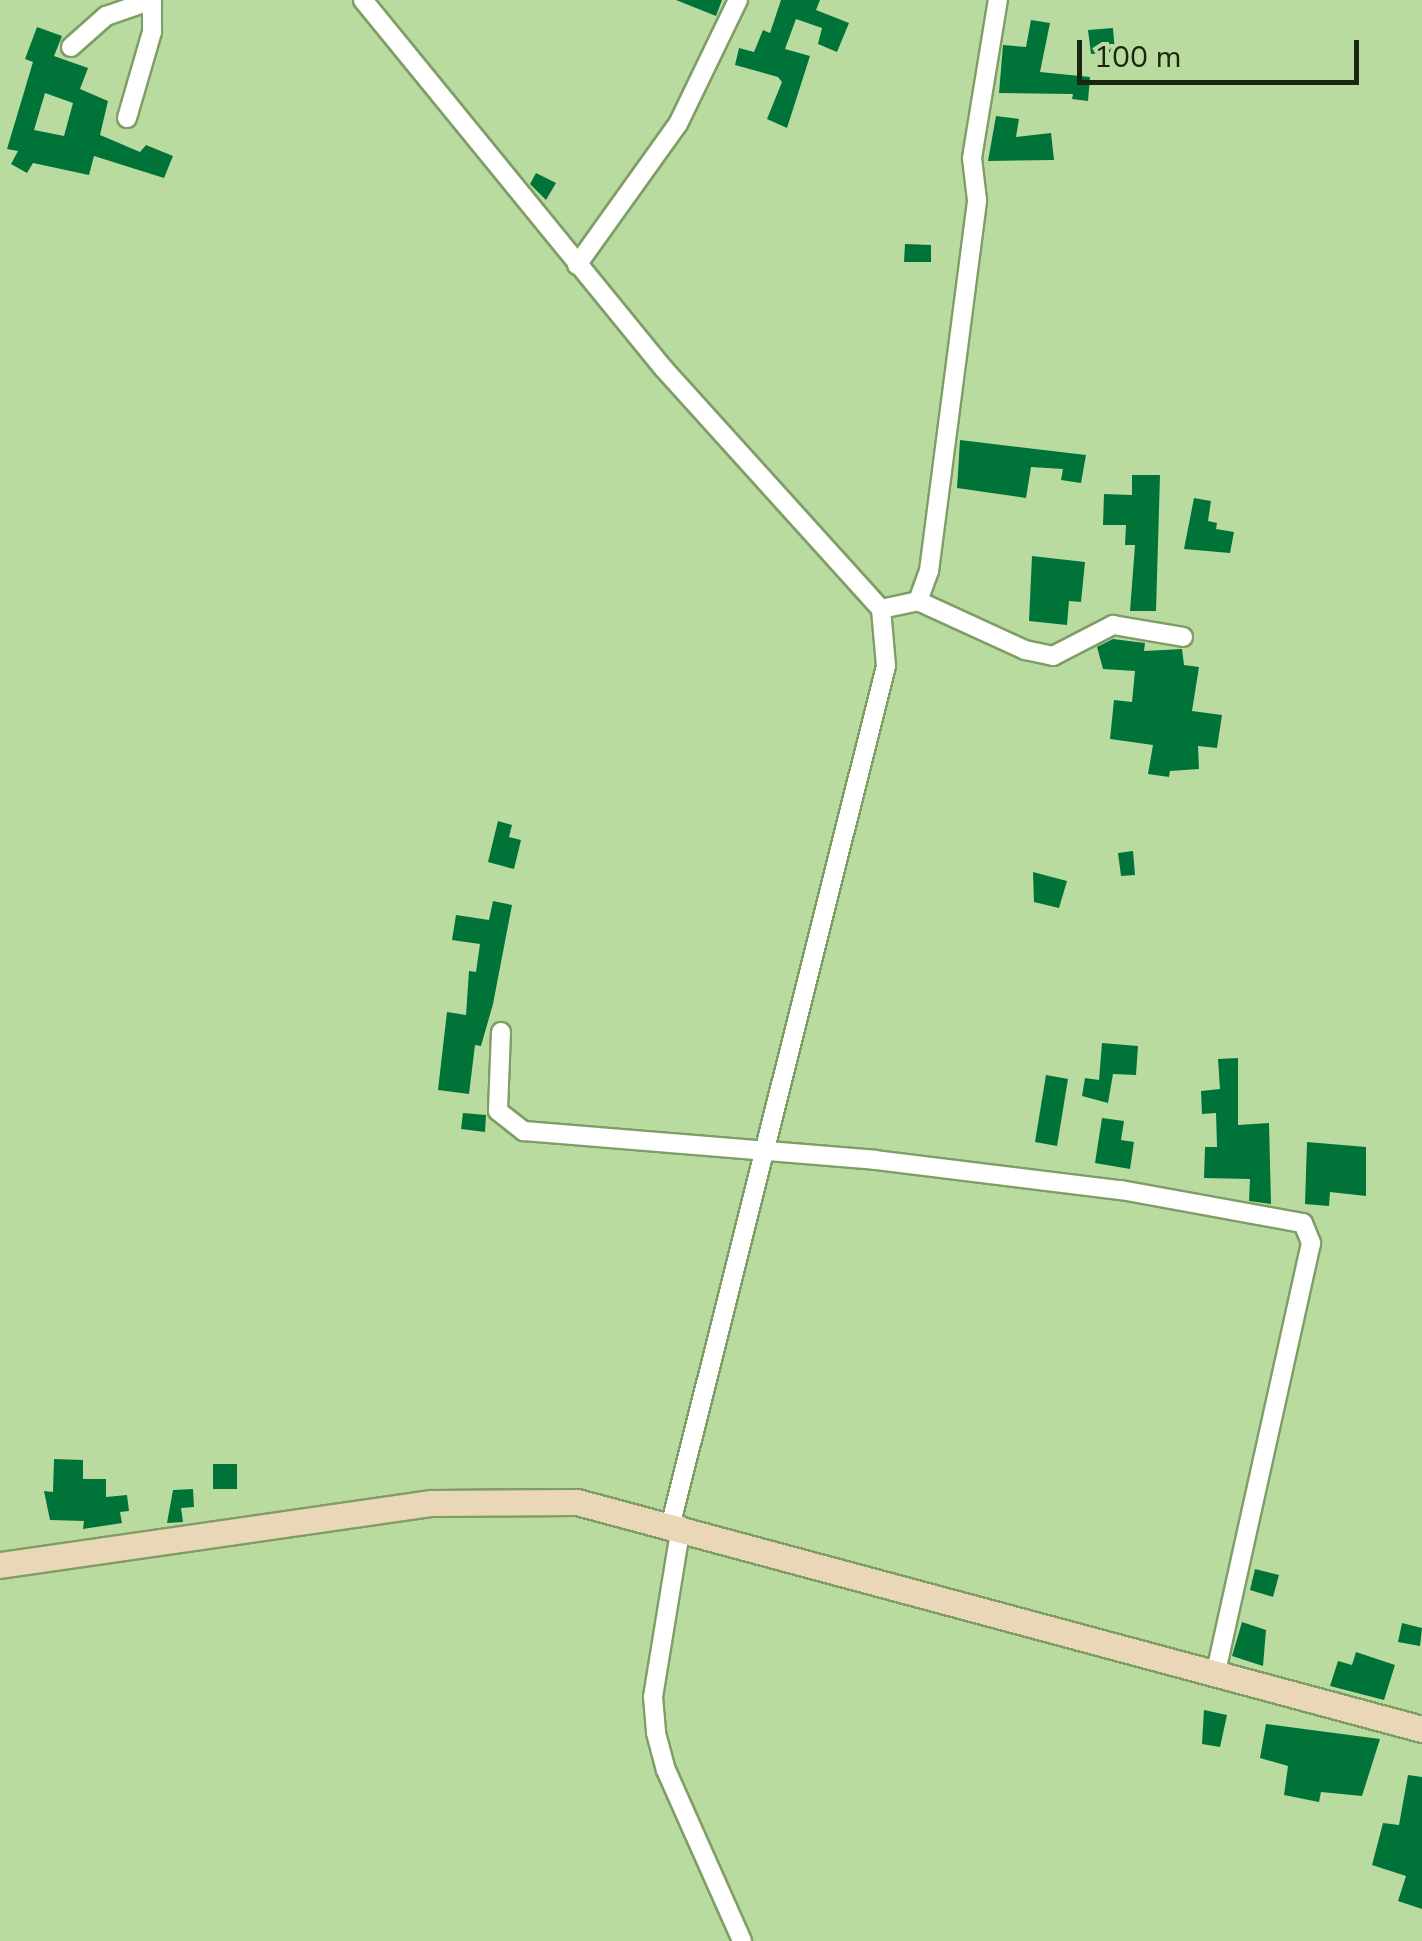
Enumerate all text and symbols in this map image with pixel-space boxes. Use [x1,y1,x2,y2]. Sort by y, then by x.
scale bar [1082,20,1364,82]
text: 100 m [1094,37,1181,78]

